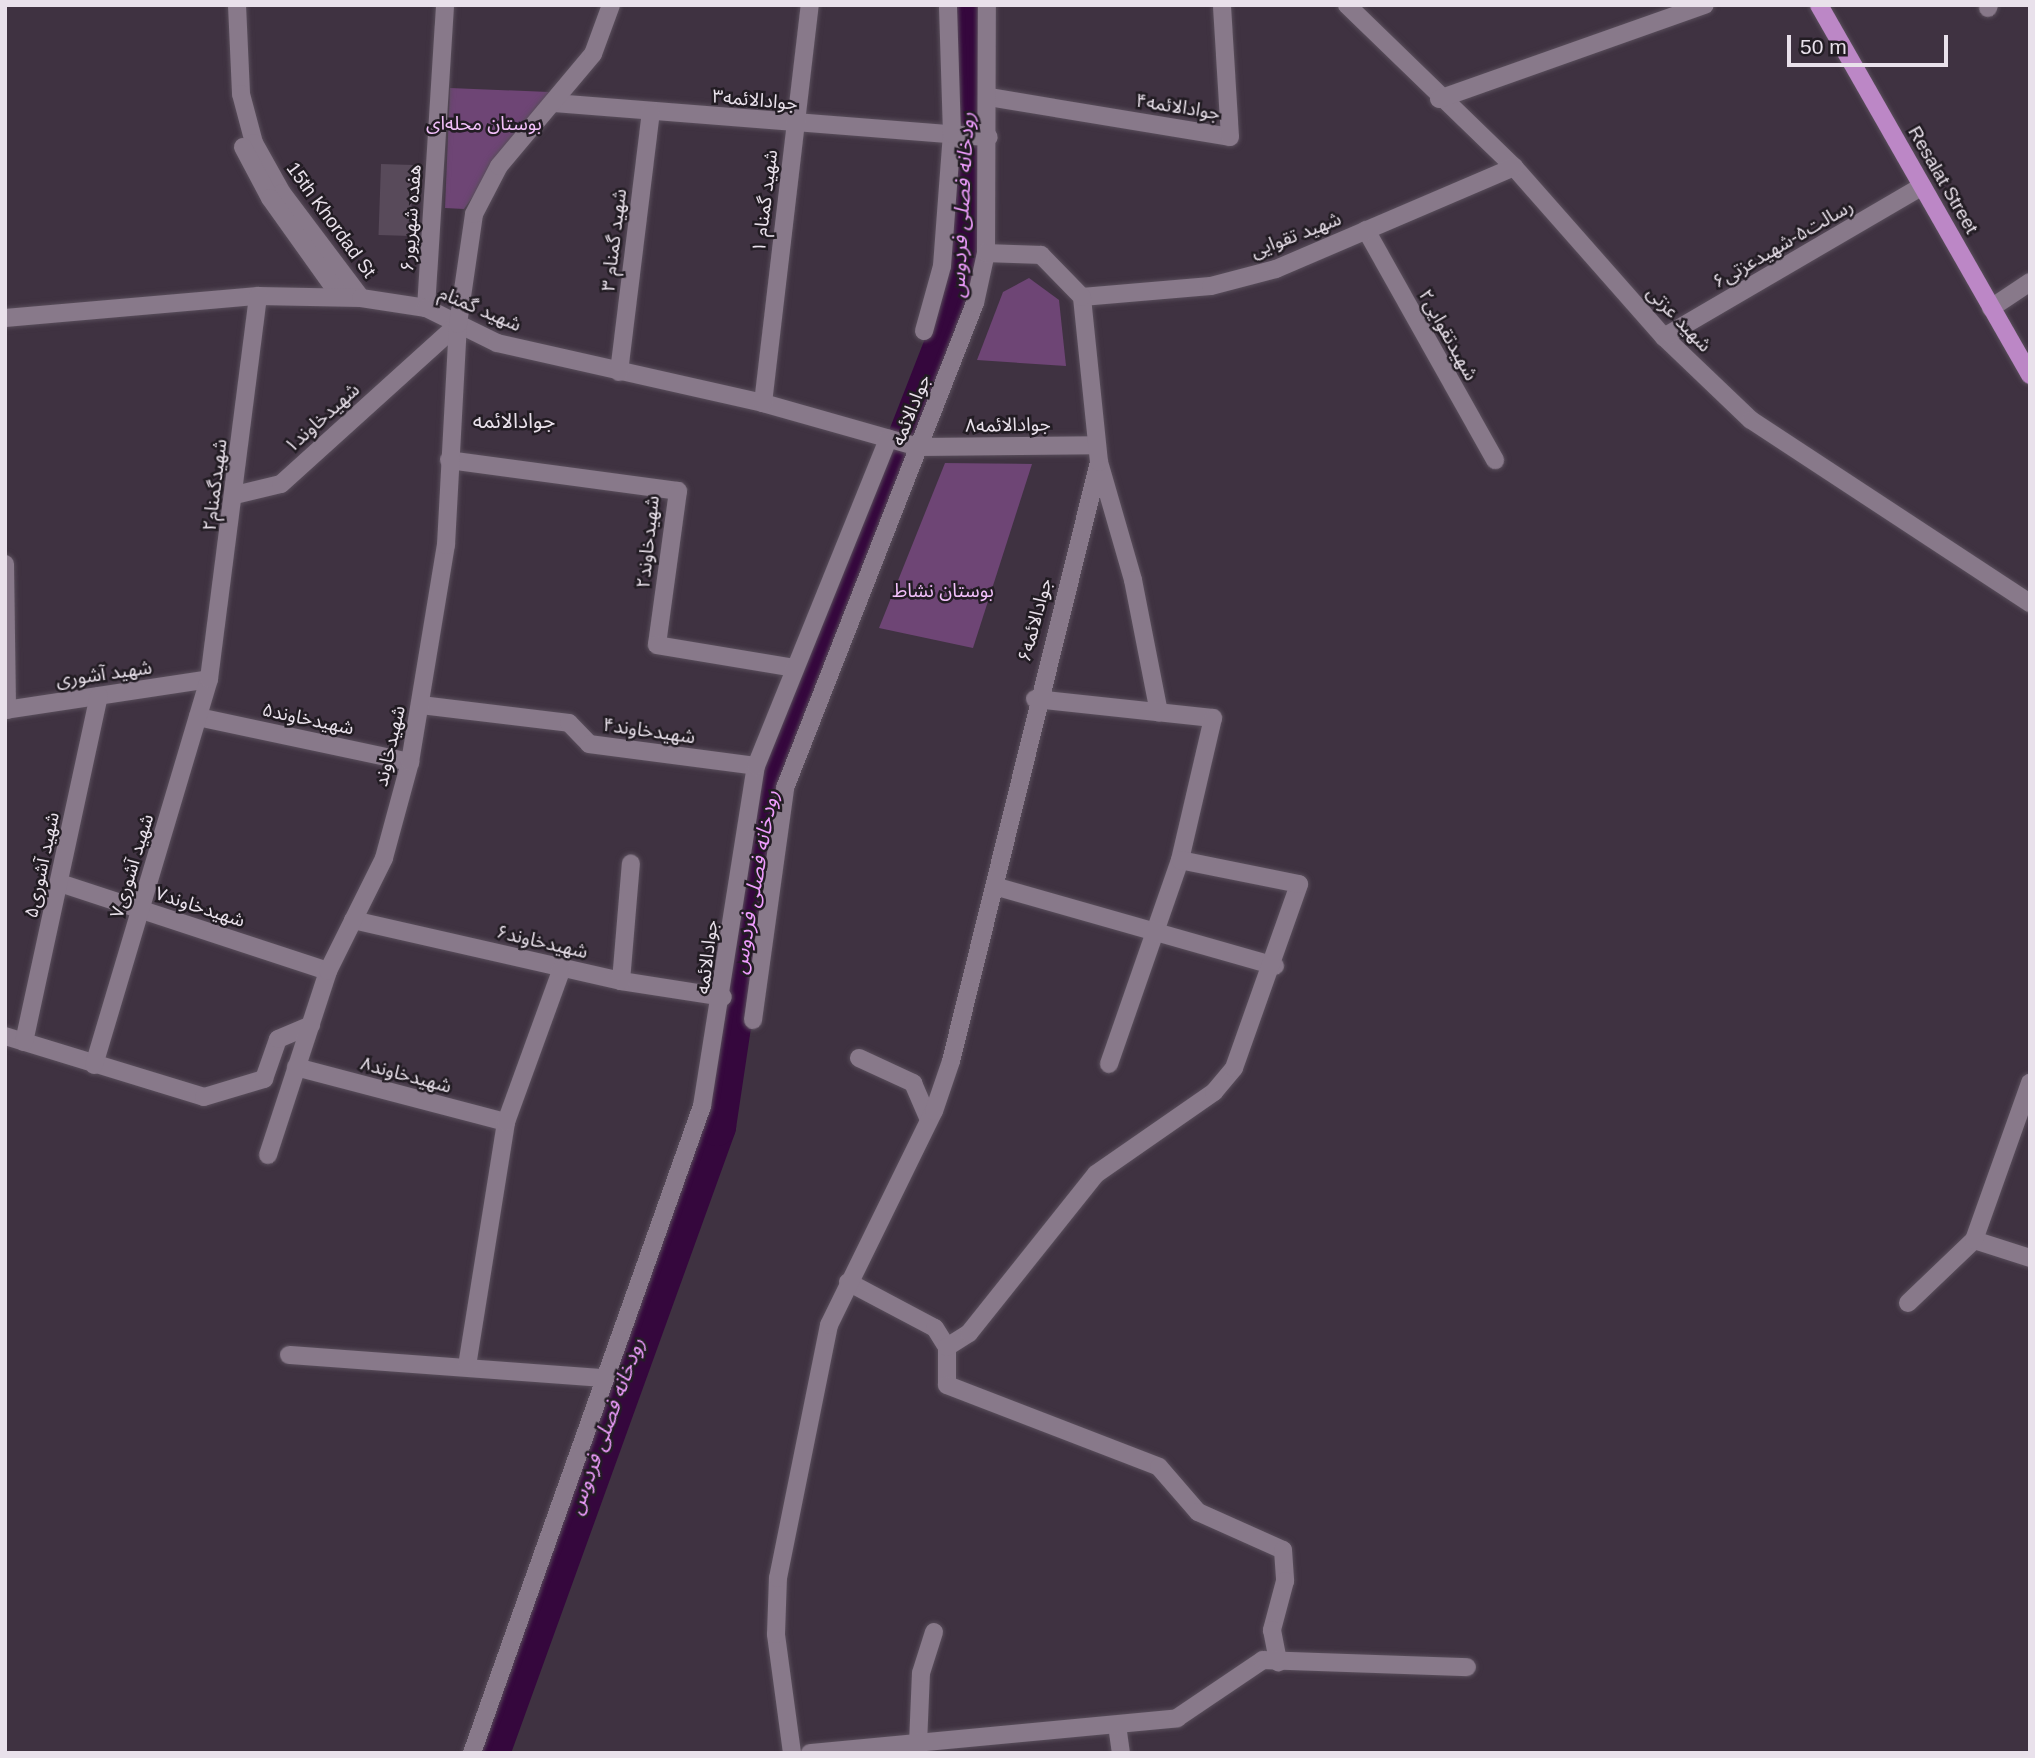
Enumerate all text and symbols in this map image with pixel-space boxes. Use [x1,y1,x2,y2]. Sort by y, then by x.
scale bar [1790,21,1951,65]
text: 50 m [1800,35,1847,58]
street label: جوادالائمه۳ [711,85,799,115]
street label: جوادالائمه۴ [1134,89,1222,125]
water label: رودخانه فصلی فردوس [945,111,979,299]
park label: بوستان محله‌ای [426,113,542,135]
street label: Resalat Street [1903,122,1983,238]
street label: شهید گمنام ۱ [747,148,783,254]
street label: 15th Khordad St [281,158,381,282]
street label: هفده شهریور۶ [396,164,426,272]
street label: شهید گمنام ۳ [596,187,632,293]
street label: رسالت۵-شهیدعزتی۶ [1709,195,1857,293]
street label: شهید تقوایی [1247,207,1345,263]
street label: شهید گمنام [435,281,525,337]
street label: شهید عزتی [1642,281,1716,357]
street label: شهیدتقوایی۲ [1414,285,1482,385]
street label: جوادالائمه [886,371,936,449]
street label: شهیدخاوند۱ [280,378,364,458]
district label: جوادالائمه [473,408,555,434]
street label: جوادالائمه۸ [965,413,1051,437]
street label: شهیدگمنام۲ [198,438,232,532]
street label: شهیدخاوند۲ [632,495,664,589]
street label: جوادالائمه۶ [1013,576,1057,664]
park label: بوستان نشاط [892,580,994,602]
street label: شهید آشوری [55,656,153,692]
street label: شهیدخاوند۵ [260,698,356,740]
street label: شهیدخاوند [370,703,410,789]
street label: شهیدخاوند۴ [601,713,697,749]
water label: رودخانه فصلی فردوس [726,788,784,976]
street label: شهید آشوری۵ [20,810,64,920]
street label: شهید آشوری۷ [105,811,159,921]
street label: شهیدخاوند۷ [152,882,248,932]
street label: جوادالائمه [691,919,723,995]
street label: شهیدخاوند۶ [494,920,590,964]
street label: شهیدخاوند۸ [358,1052,454,1098]
water label: رودخانه فصلی فردوس [562,1334,650,1518]

